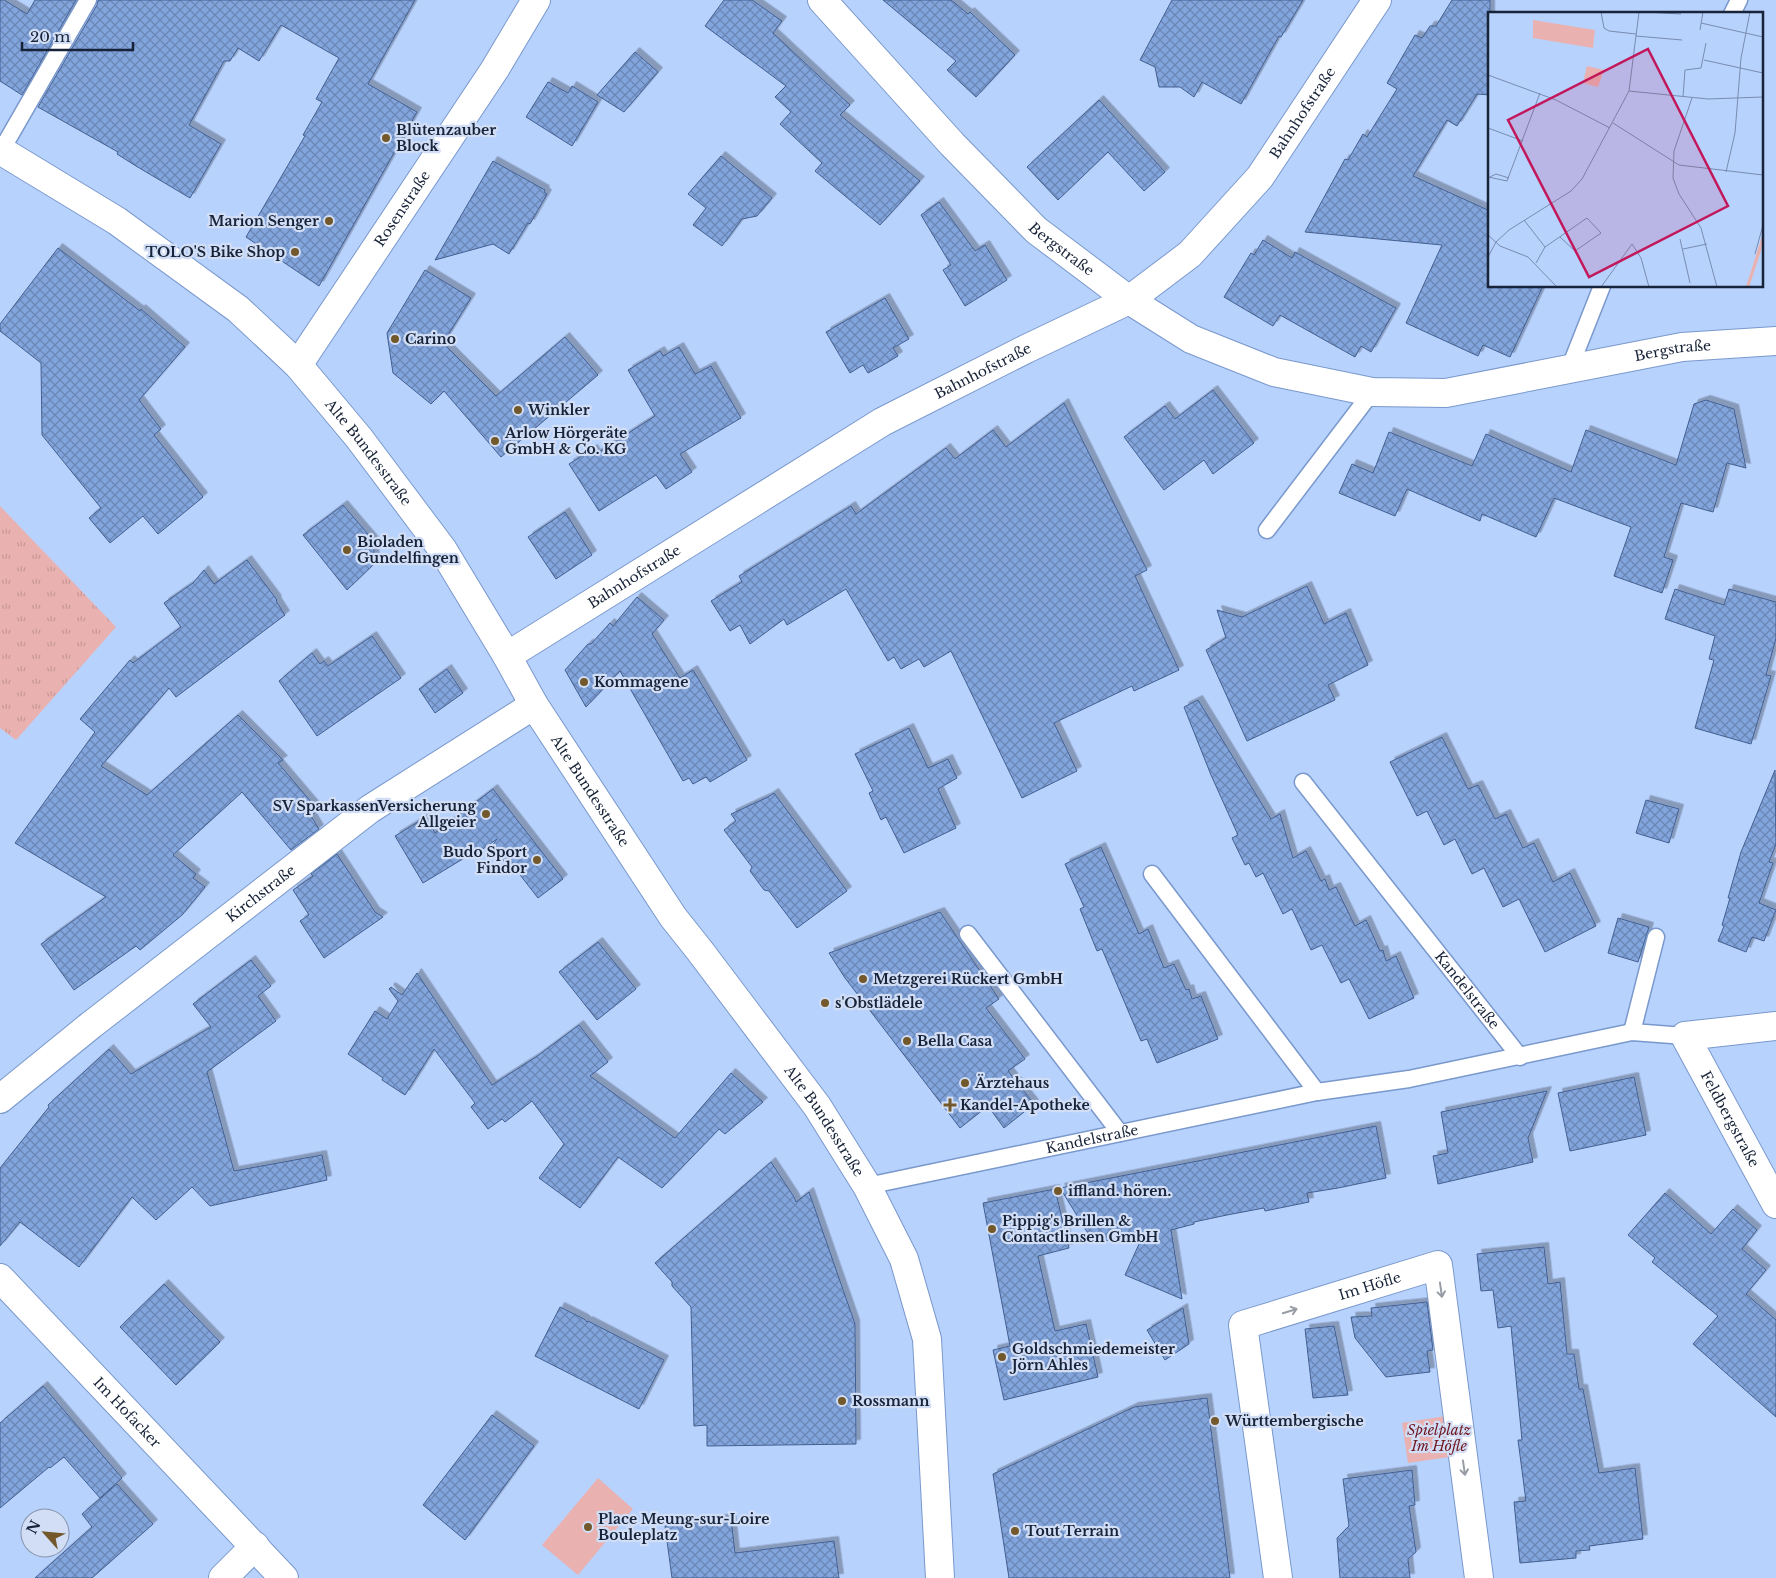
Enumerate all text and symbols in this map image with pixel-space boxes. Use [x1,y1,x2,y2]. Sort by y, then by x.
inset map [1488,12,1764,288]
scale bar [22,20,134,52]
text: 20 m [30,27,70,46]
street label: Bahnhofstraße [1266,64,1339,162]
place label: Blütenzauber Block [396,121,496,155]
marker: Blütenzauber Block [380,132,392,144]
street label: Rosenstraße [370,167,434,250]
place label: Marion Senger [208,212,319,230]
marker: Marion Senger [323,215,335,227]
street label: Bergstraße [1025,219,1098,280]
place label: TOLO'S Bike Shop [145,243,285,261]
marker: TOLO'S Bike Shop [289,246,301,258]
place label: Carino [405,330,456,348]
marker: Carino [389,333,401,345]
street label: Bergstraße [1633,336,1712,365]
street label: Bahnhofstraße [931,339,1034,403]
street label: Alte Bundesstraße [321,395,416,509]
place label: Winkler [527,401,590,419]
marker: Winkler [512,404,524,416]
place label: Arlow Hörgeräte GmbH & Co. KG [504,424,627,458]
marker: Arlow Hörgeräte GmbH & Co. KG [489,435,501,447]
place label: Bioladen Gundelfingen [357,533,459,567]
street label: Bahnhofstraße [584,541,684,612]
marker: Bioladen Gundelfingen [341,544,353,556]
place label: Kommagene [594,673,688,691]
marker: Kommagene [578,676,590,688]
street label: Alte Bundesstraße [547,731,633,850]
place label: SV SparkassenVersicherung Allgeier [273,797,476,831]
marker: SV SparkassenVersicherung Allgeier [480,808,492,820]
place label: Budo Sport Findor [443,843,528,877]
marker: Budo Sport Findor [531,854,543,866]
street label: Kirchstraße [222,861,299,926]
street label: Kandelstraße [1431,948,1503,1033]
place label: Metzgerei Rückert GmbH [873,970,1063,988]
marker: Metzgerei Rückert GmbH [857,973,869,985]
place label: s'Obstlädele [835,994,923,1012]
marker: s'Obstlädele [819,997,831,1009]
place label: Bella Casa [917,1032,992,1050]
marker: Bella Casa [901,1035,913,1047]
street label: Alte Bundesstraße [780,1061,868,1180]
street label: Feldbergstraße [1697,1068,1763,1170]
place label: Ärztehaus [974,1074,1050,1092]
marker: Ärztehaus [959,1077,971,1089]
place label: Kandel-Apotheke [960,1096,1090,1114]
marker: Kandel-Apotheke [944,1099,956,1111]
street label: Kandelstraße [1044,1121,1140,1157]
place label: iffland. hören. [1068,1182,1171,1200]
marker: iffland. hören. [1052,1185,1064,1197]
place label: Pippig's Brillen & Contactlinsen GmbH [1002,1212,1159,1246]
marker: Pippig's Brillen & Contactlinsen GmbH [986,1223,998,1235]
street label: Im Höfle [1336,1268,1403,1304]
one-way arrow [1436,1281,1446,1297]
one-way arrow [1281,1305,1297,1315]
place label: Goldschmiedemeister Jörn Ahles [1009,1340,1175,1374]
marker: Goldschmiedemeister Jörn Ahles [996,1351,1008,1363]
street label: Im Hofacker [90,1373,165,1452]
place label: Rossmann [852,1392,929,1410]
marker: Rossmann [836,1395,848,1407]
place label: Württembergische [1224,1412,1364,1430]
marker: Württembergische [1209,1415,1221,1427]
park label: Spielplatz Im Höfle [1407,1421,1471,1455]
one-way arrow [1460,1460,1470,1476]
north arrow [20,1508,70,1558]
place label: Place Meung-sur-Loire Bouleplatz [598,1510,769,1544]
text: N [22,1517,44,1537]
marker: Place Meung-sur-Loire Bouleplatz [582,1521,594,1533]
place label: Tout Terrain [1025,1522,1119,1540]
marker: Tout Terrain [1009,1525,1021,1537]

